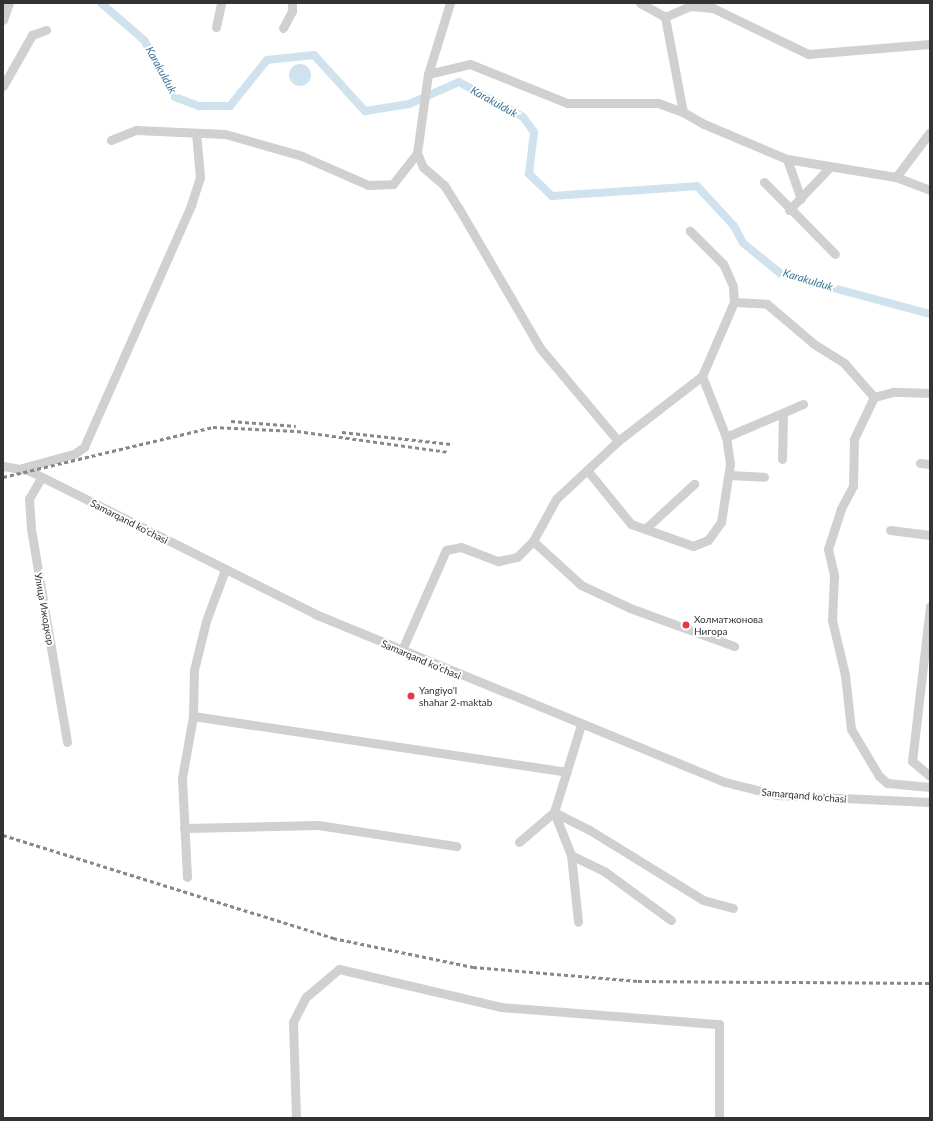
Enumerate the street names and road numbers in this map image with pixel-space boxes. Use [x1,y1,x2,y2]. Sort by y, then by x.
street label: Samarqand ko'chasi [88,497,170,547]
street label: Улица Ижодкор [32,572,56,646]
street label: Samarqand ko'chasi [379,638,463,682]
street label: Samarqand ko'chasi [761,786,847,806]

